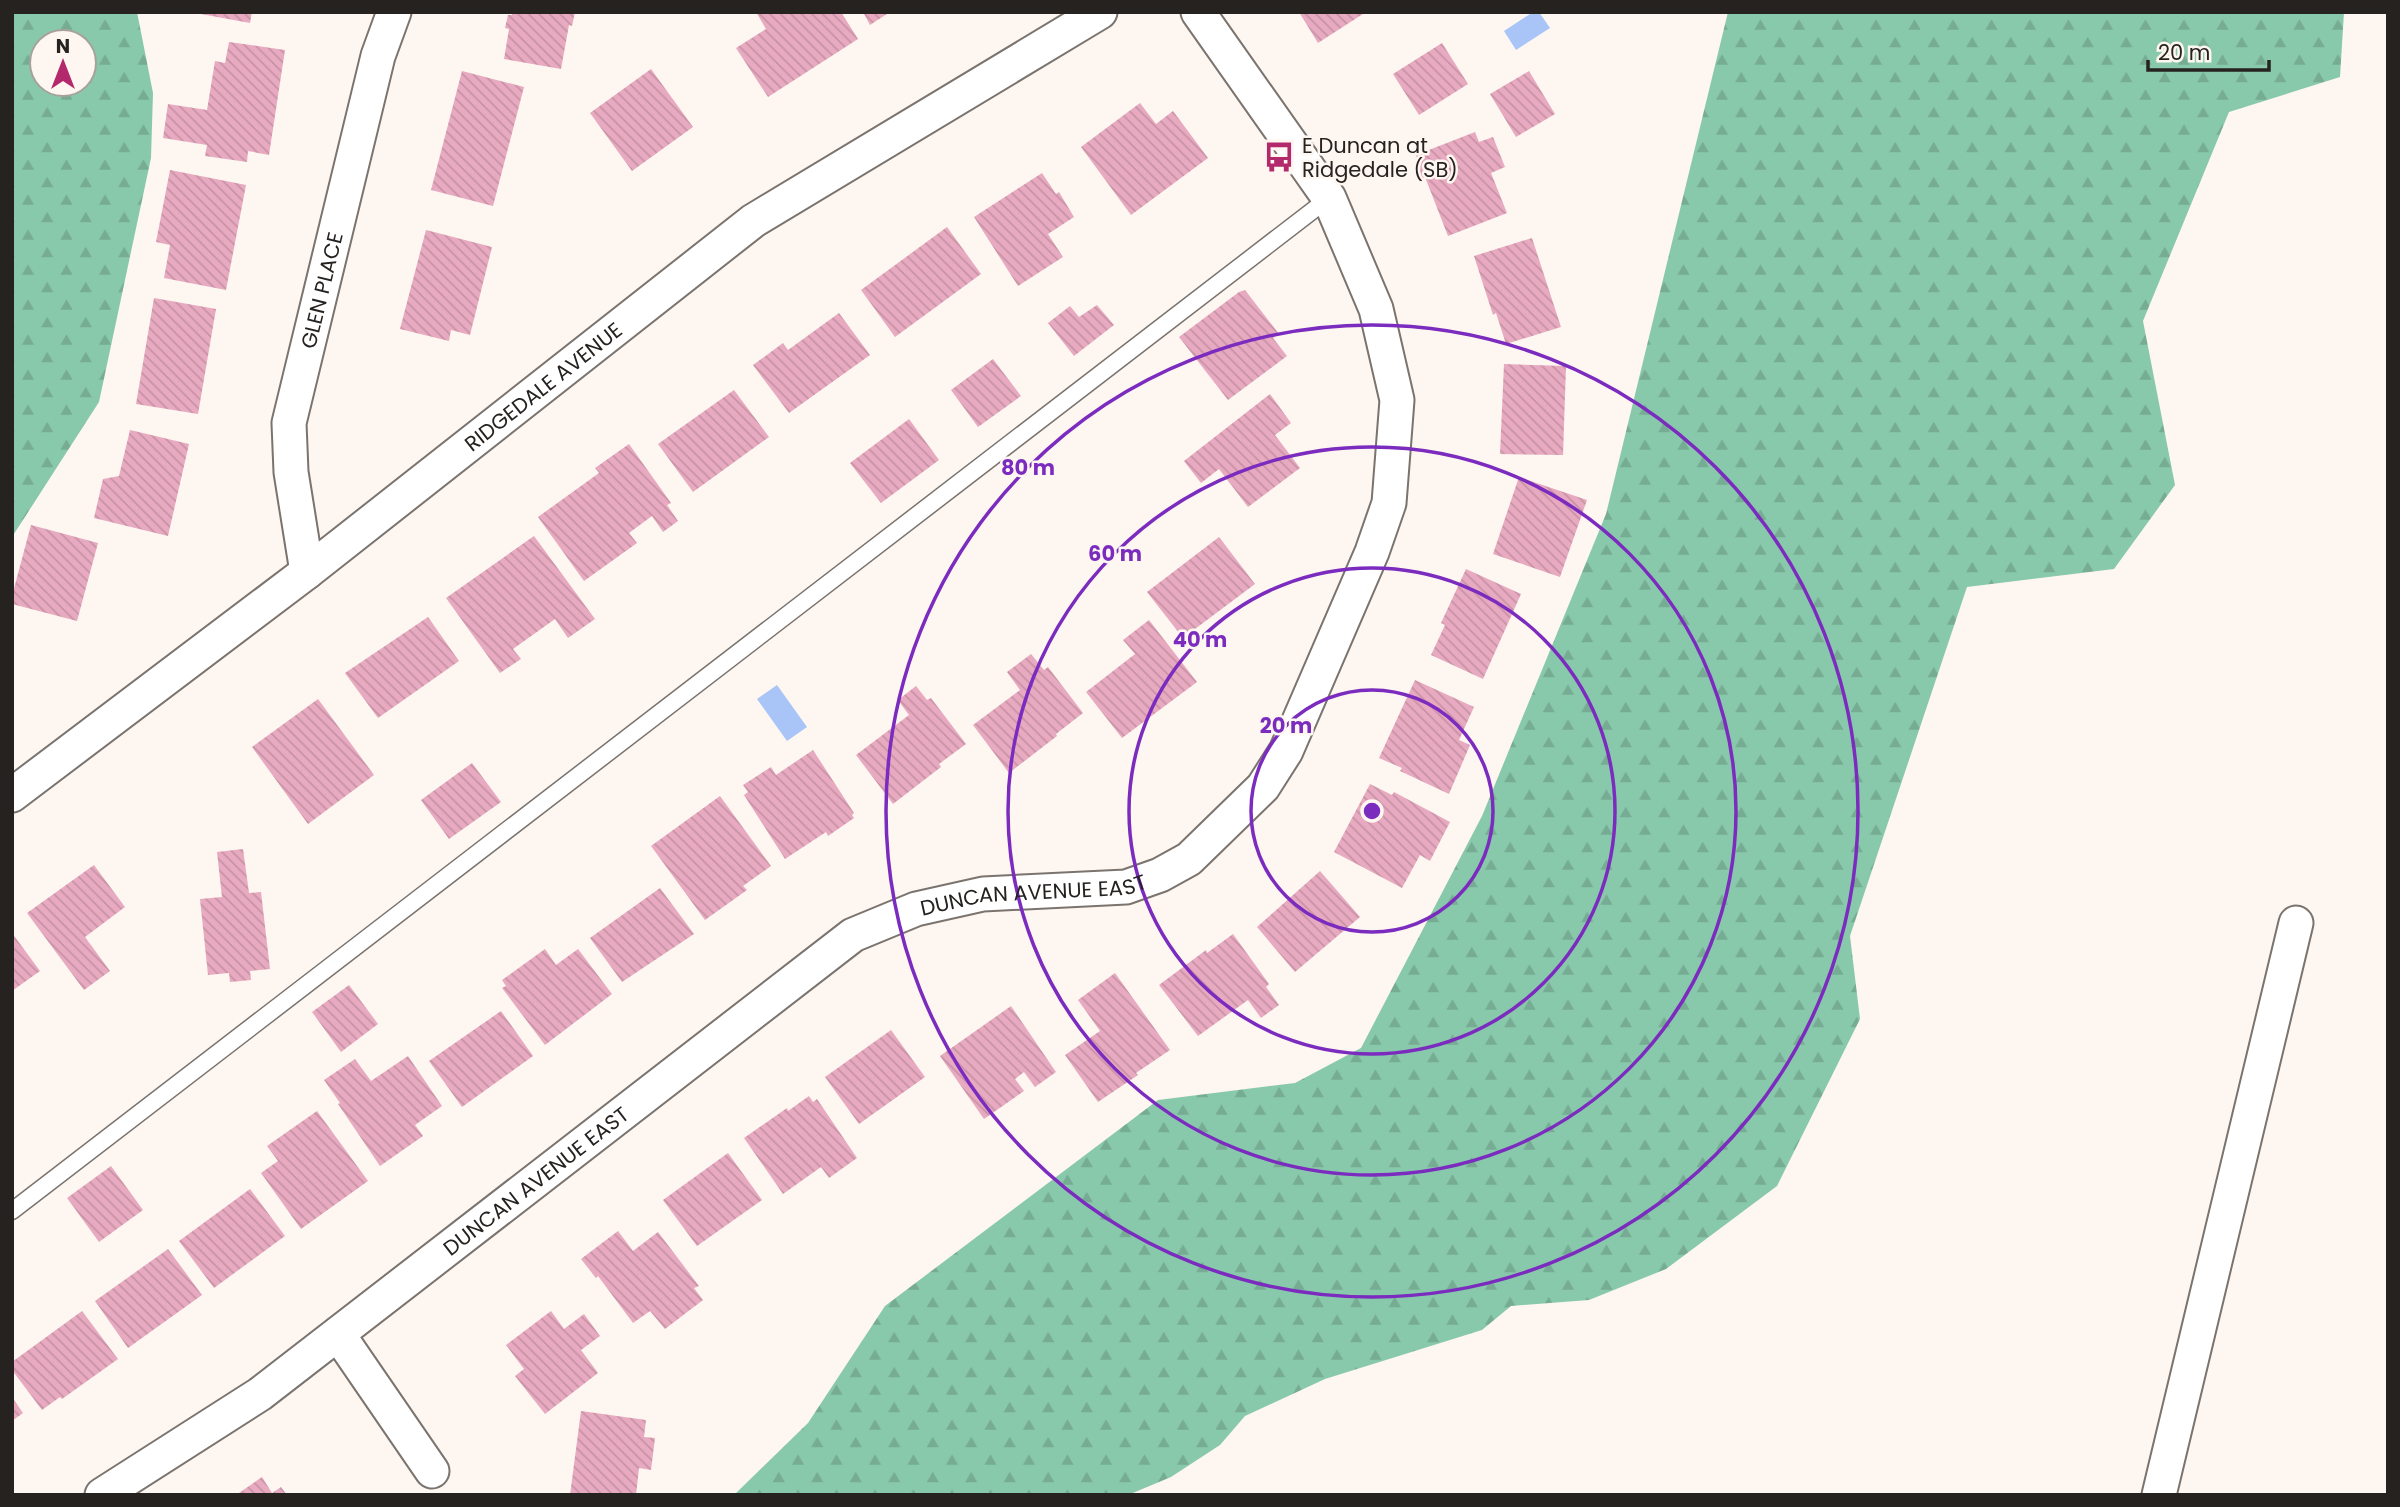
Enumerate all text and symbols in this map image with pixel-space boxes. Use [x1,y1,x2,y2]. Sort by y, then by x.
north arrow [28,28,98,98]
scale bar [2148,28,2269,72]
text: N [56,33,70,60]
text: 20 m [2158,38,2211,67]
place label: E Duncan at Ridgedale (SB) [1302,131,1458,184]
bus stop icon: E Duncan at Ridgedale (SB) [1262,140,1296,174]
street label: GLEN PLACE [293,229,349,351]
street label: RIDGEDALE AVENUE [458,315,628,458]
text: 80 m [1001,453,1055,482]
text: 60 m [1088,539,1142,568]
text: 40 m [1173,625,1227,654]
text: 20 m [1260,711,1312,740]
centre of rings [1360,799,1384,823]
street label: DUNCAN AVENUE EAST [917,867,1150,922]
street label: DUNCAN AVENUE EAST [437,1100,634,1262]

